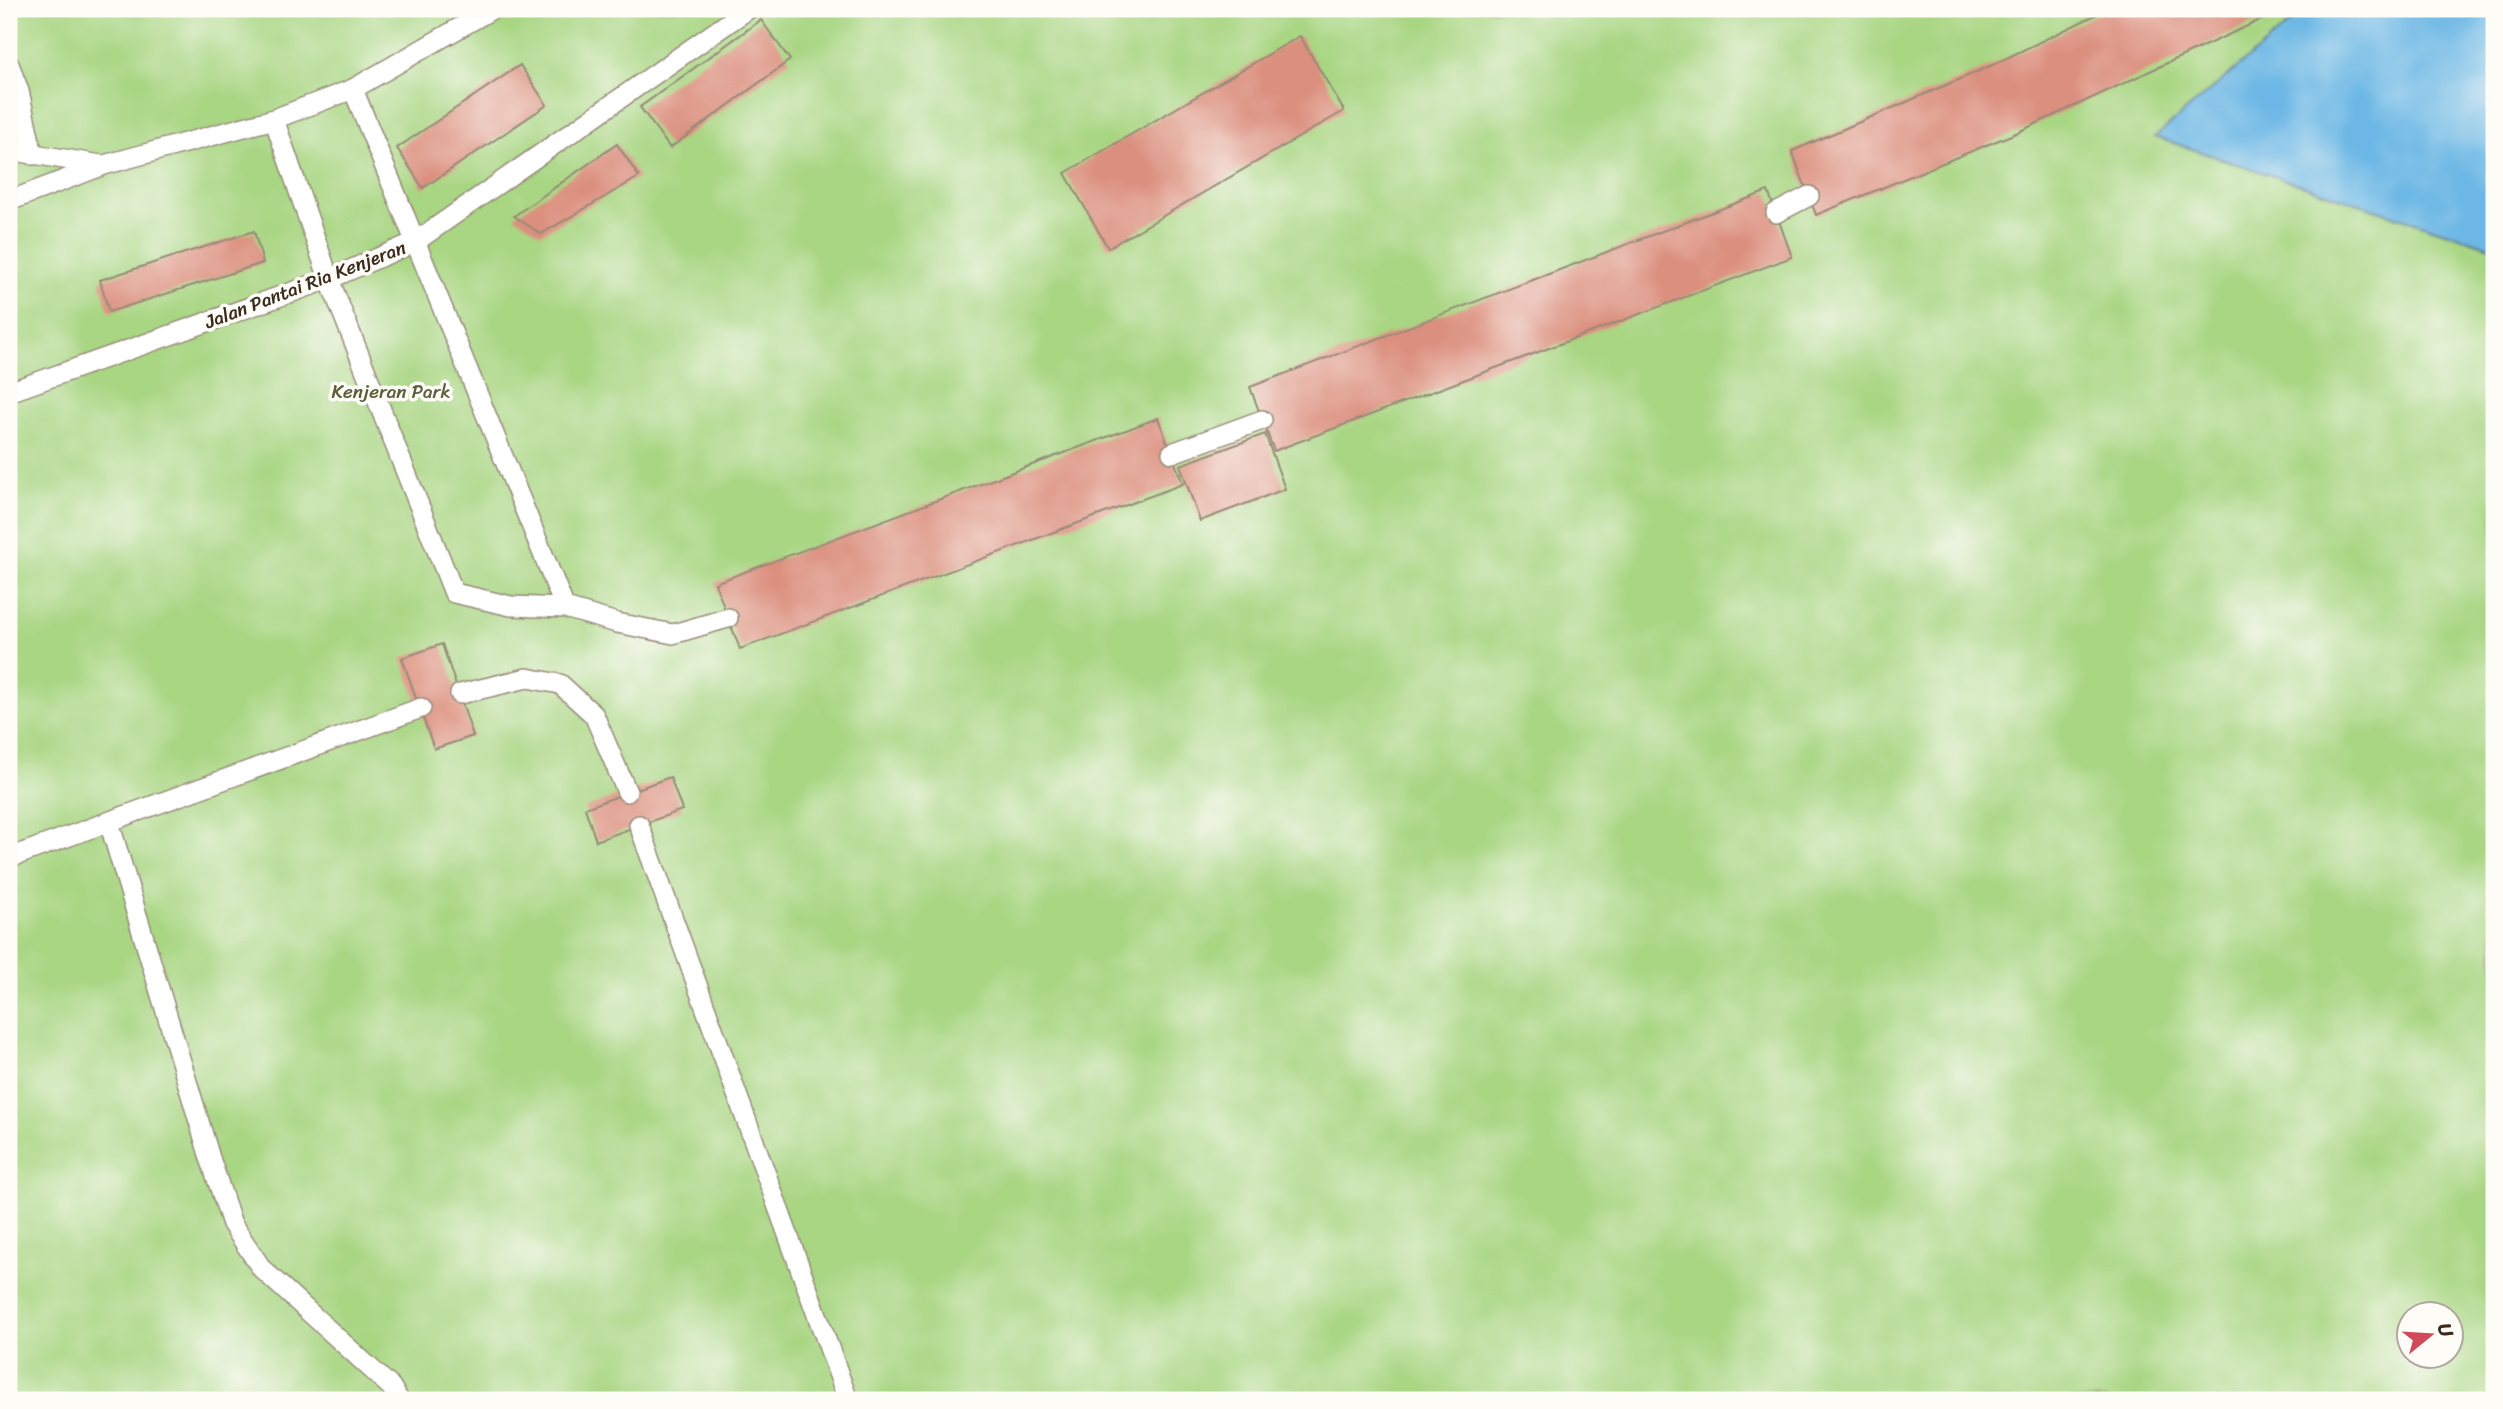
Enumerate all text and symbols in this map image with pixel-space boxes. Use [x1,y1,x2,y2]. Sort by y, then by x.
street label: Jalan Pantai Ria Kenjeran [199,231,411,338]
park label: Kenjeran Park [332,375,450,408]
north arrow [2394,1300,2464,1370]
text: U [2428,1319,2464,1342]

